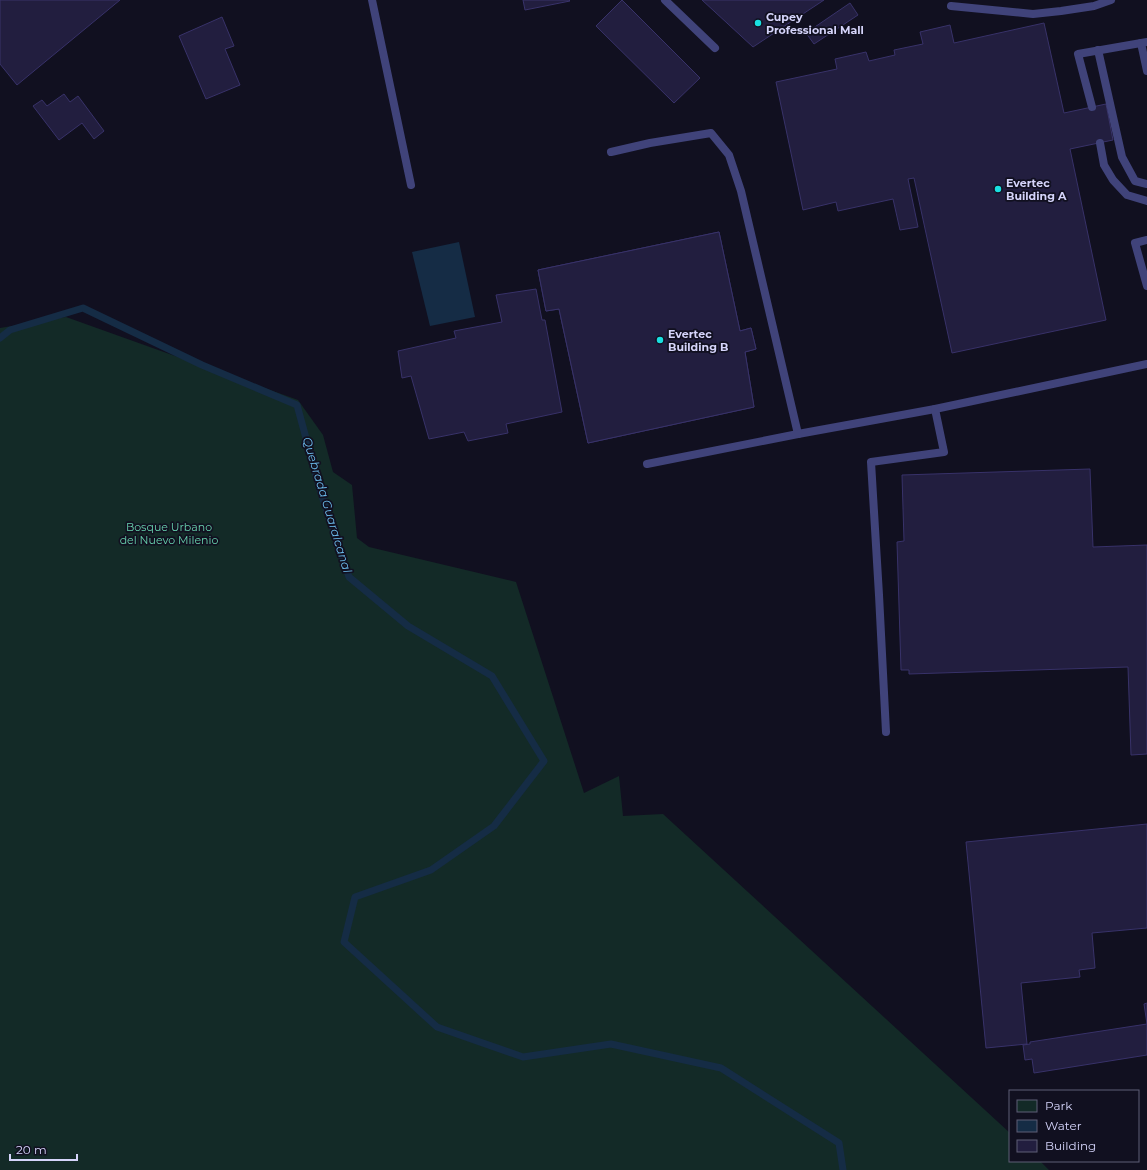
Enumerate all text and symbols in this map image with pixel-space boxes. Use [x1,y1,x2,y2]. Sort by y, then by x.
place label: Cupey Professional Mall [766,10,864,37]
marker: Cupey Professional Mall [753,18,763,28]
place label: Evertec Building A [1006,176,1067,203]
marker: Evertec Building A [993,184,1003,194]
place label: Evertec Building B [668,327,728,354]
marker: Evertec Building B [655,335,665,345]
water label: Quebrada Guaralcanal [300,435,356,575]
park label: Bosque Urbano del Nuevo Milenio [120,520,218,547]
legend [1009,1090,1139,1162]
text: Park [1045,1098,1073,1113]
text: Water [1045,1118,1082,1133]
scale bar [10,1136,77,1162]
text: Building [1045,1138,1096,1153]
text: 20 m [16,1142,47,1157]

